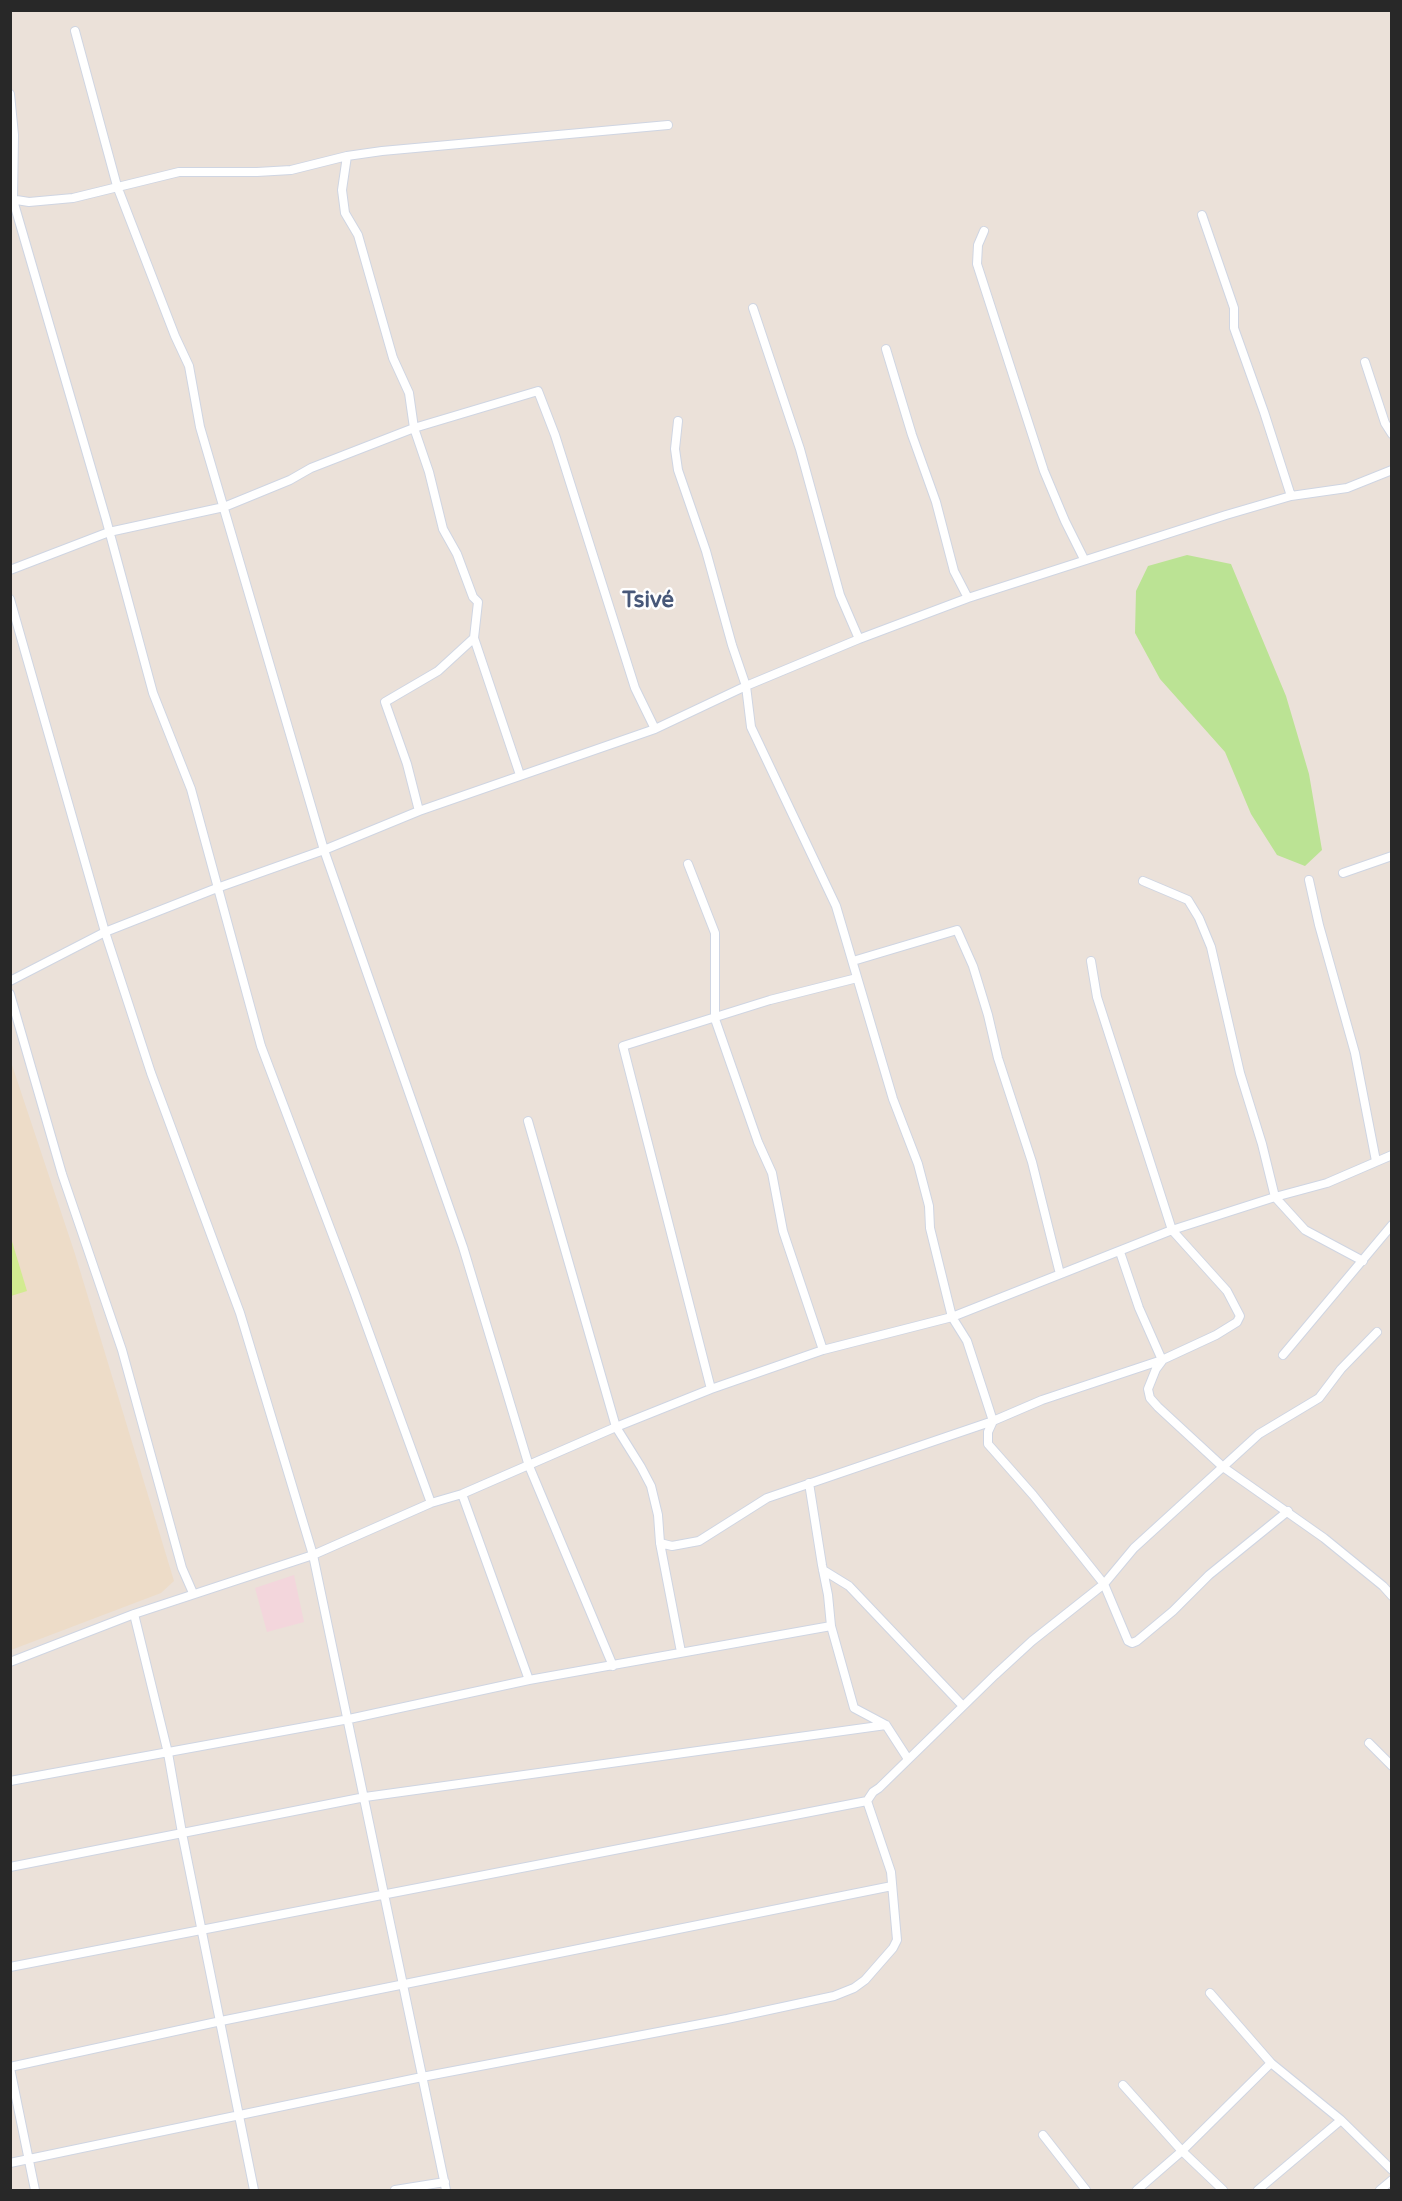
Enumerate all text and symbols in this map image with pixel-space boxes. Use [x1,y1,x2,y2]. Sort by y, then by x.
district label: Tsivé [622,588,674,614]

